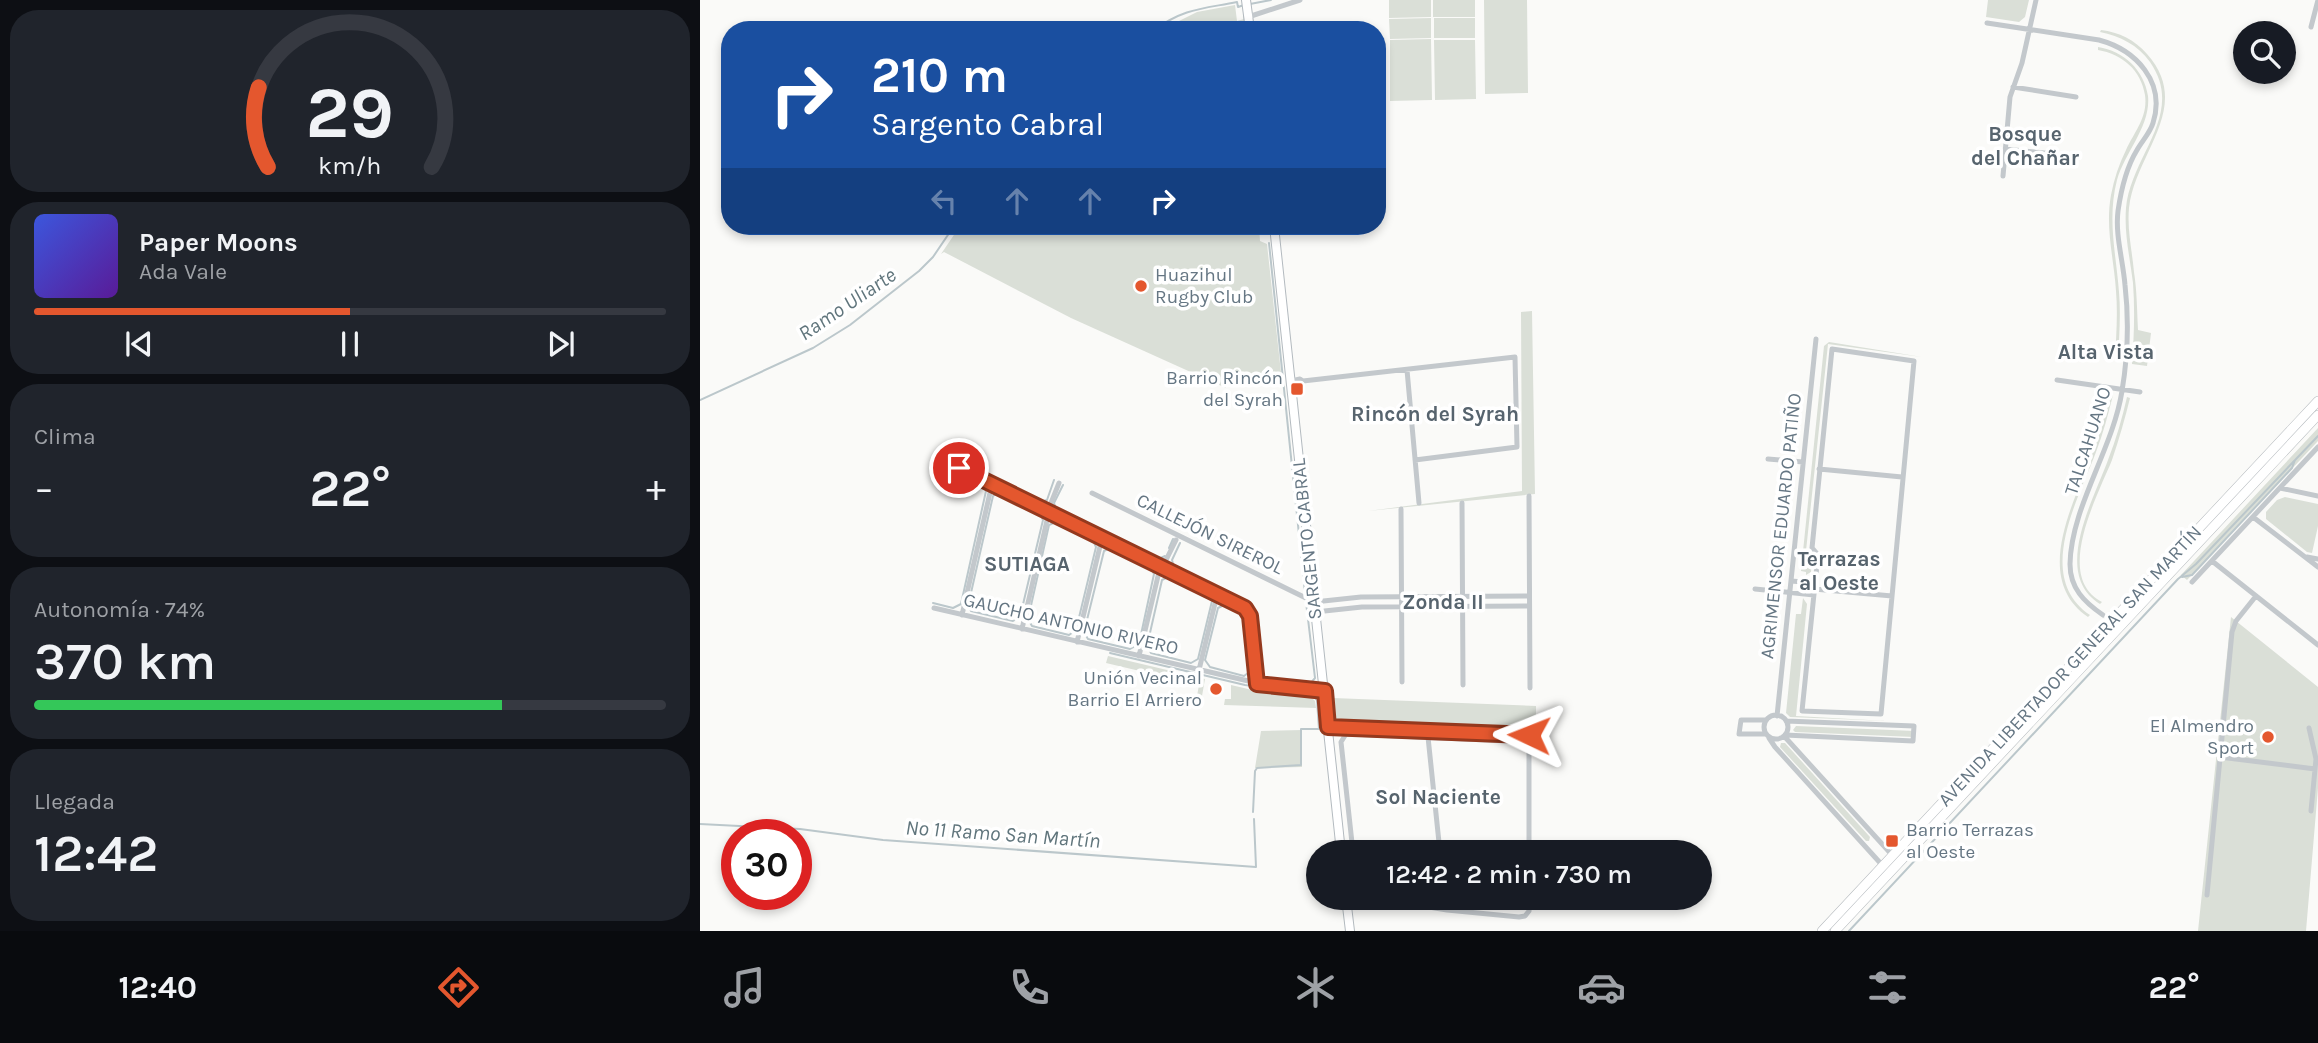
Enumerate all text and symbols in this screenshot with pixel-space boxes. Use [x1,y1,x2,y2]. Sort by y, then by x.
map controls [2233,21,2296,84]
button: search [2233,21,2296,84]
text: 210 m [871,47,1008,104]
icon: right [756,49,847,140]
text: 29 [306,70,394,155]
text: Sargento Cabral [871,106,1104,143]
district label: Bosque del Chañar [1971,122,2080,170]
text: km/h [318,151,382,180]
icon: left [925,182,963,220]
icon: ahead [998,182,1036,220]
icon: ahead [1071,182,1109,220]
icon: right [1144,182,1182,220]
text: Paper Moons [139,227,298,258]
text: Ada Vale [139,258,227,285]
water label: Ramo Uliarte [794,262,901,345]
place label: Huazihul Rugby Club [1155,264,1253,308]
marker: Huazihul Rugby Club [1133,278,1149,294]
icon: previous [120,325,158,363]
icon: pause [331,325,369,363]
icon: next [542,325,580,363]
district label: Alta Vista [2058,340,2154,364]
place label: Barrio Rincón del Syrah [1166,367,1283,411]
marker: Barrio Rincón del Syrah [1289,381,1305,397]
street label: TALCAHUANO [2060,384,2116,498]
street label: AGRIMENSOR EDUARDO PATIÑO [1756,392,1806,660]
district label: Rincón del Syrah [1351,402,1519,426]
text: Clima [34,423,96,450]
pin [929,438,989,498]
icon: arrive [940,449,978,487]
street label: SARGENTO CABRAL [1288,457,1326,621]
text: 22° [309,458,391,519]
text: − [34,466,54,511]
text: + [646,466,666,511]
street label: CALLEJÓN SIREROL [1133,488,1287,579]
street label: AVENIDA LIBERTADOR GENERAL SAN MARTÍN [1933,520,2206,811]
district label: Terrazas al Oeste [1797,547,1881,595]
district label: SUTIAGA [984,552,1070,576]
street label: GAUCHO ANTONIO RIVERO [961,589,1181,659]
district label: Zonda II [1402,590,1484,614]
text: Autonomía · 74% [34,596,205,623]
text: 370 km [34,631,216,692]
place label: Unión Vecinal Barrio El Arriero [1068,667,1202,711]
marker: Unión Vecinal Barrio El Arriero [1208,681,1224,697]
position arrow [1492,698,1566,772]
place label: El Almendro Sport [2150,715,2254,759]
marker: El Almendro Sport [2260,729,2276,745]
district label: Sol Naciente [1375,785,1501,809]
text: Llegada [34,788,115,815]
water label: Nº 11 Ramo San Martín [905,815,1101,853]
speed limit sign: 30 [721,819,812,910]
place label: Barrio Terrazas al Oeste [1906,819,2034,863]
text: 12:42 [34,823,158,884]
marker: Barrio Terrazas al Oeste [1884,833,1900,849]
text: 12:42 · 2 min · 730 m [1386,859,1632,890]
icon: directions [434,963,483,1012]
icon: music [720,963,769,1012]
icon: phone [1005,963,1054,1012]
icon: climate [1291,963,1340,1012]
icon: car [1577,963,1626,1012]
icon: filters [1863,963,1912,1012]
text: 12:40 [118,969,197,1006]
text: 22° [2148,969,2200,1006]

